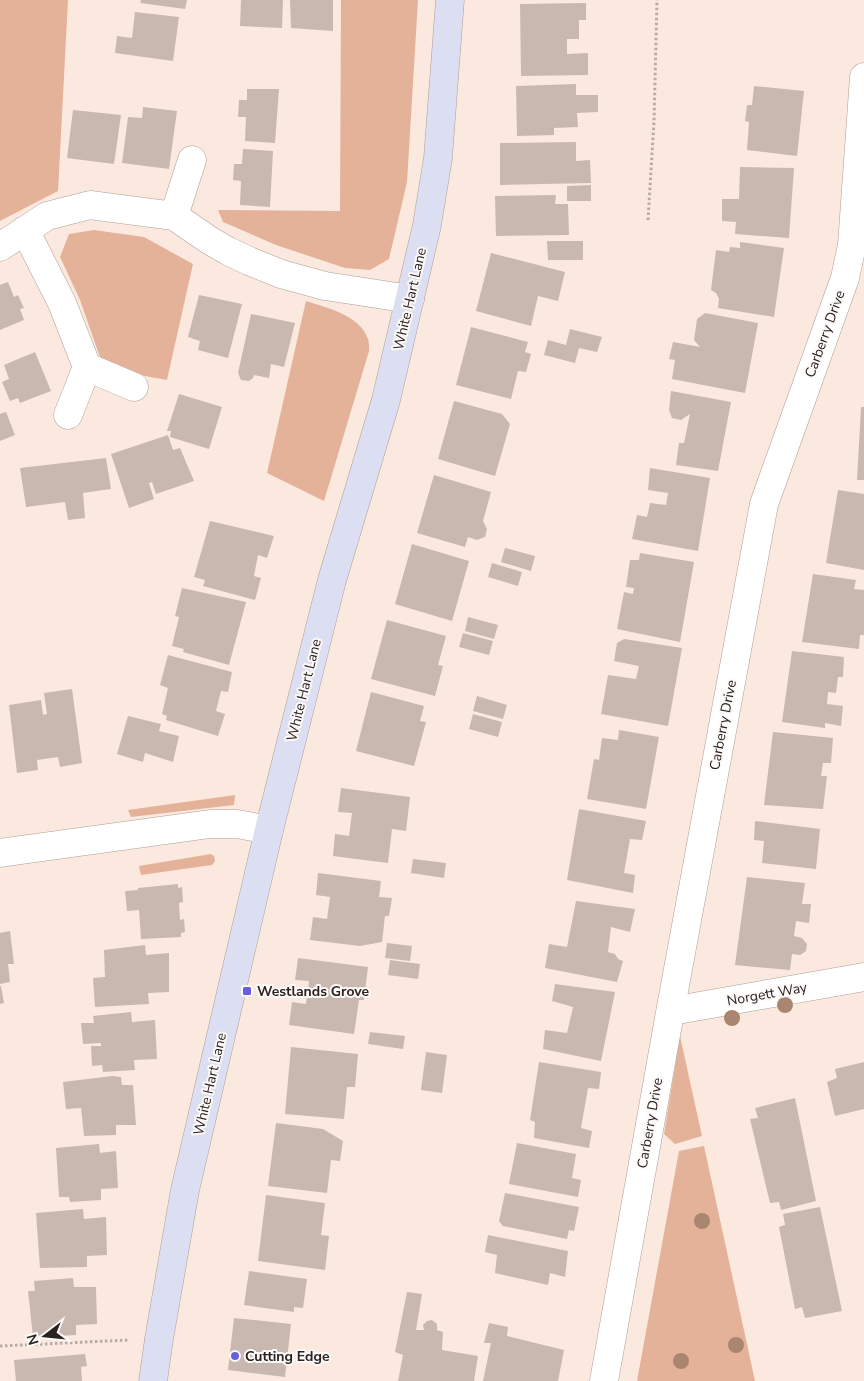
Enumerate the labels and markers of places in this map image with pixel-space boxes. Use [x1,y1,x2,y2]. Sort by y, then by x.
place label: Westlands Grove [257,982,370,1001]
marker: Westlands Grove [241,985,253,997]
place label: Cutting Edge [245,1347,330,1366]
marker: Cutting Edge [229,1350,241,1362]

